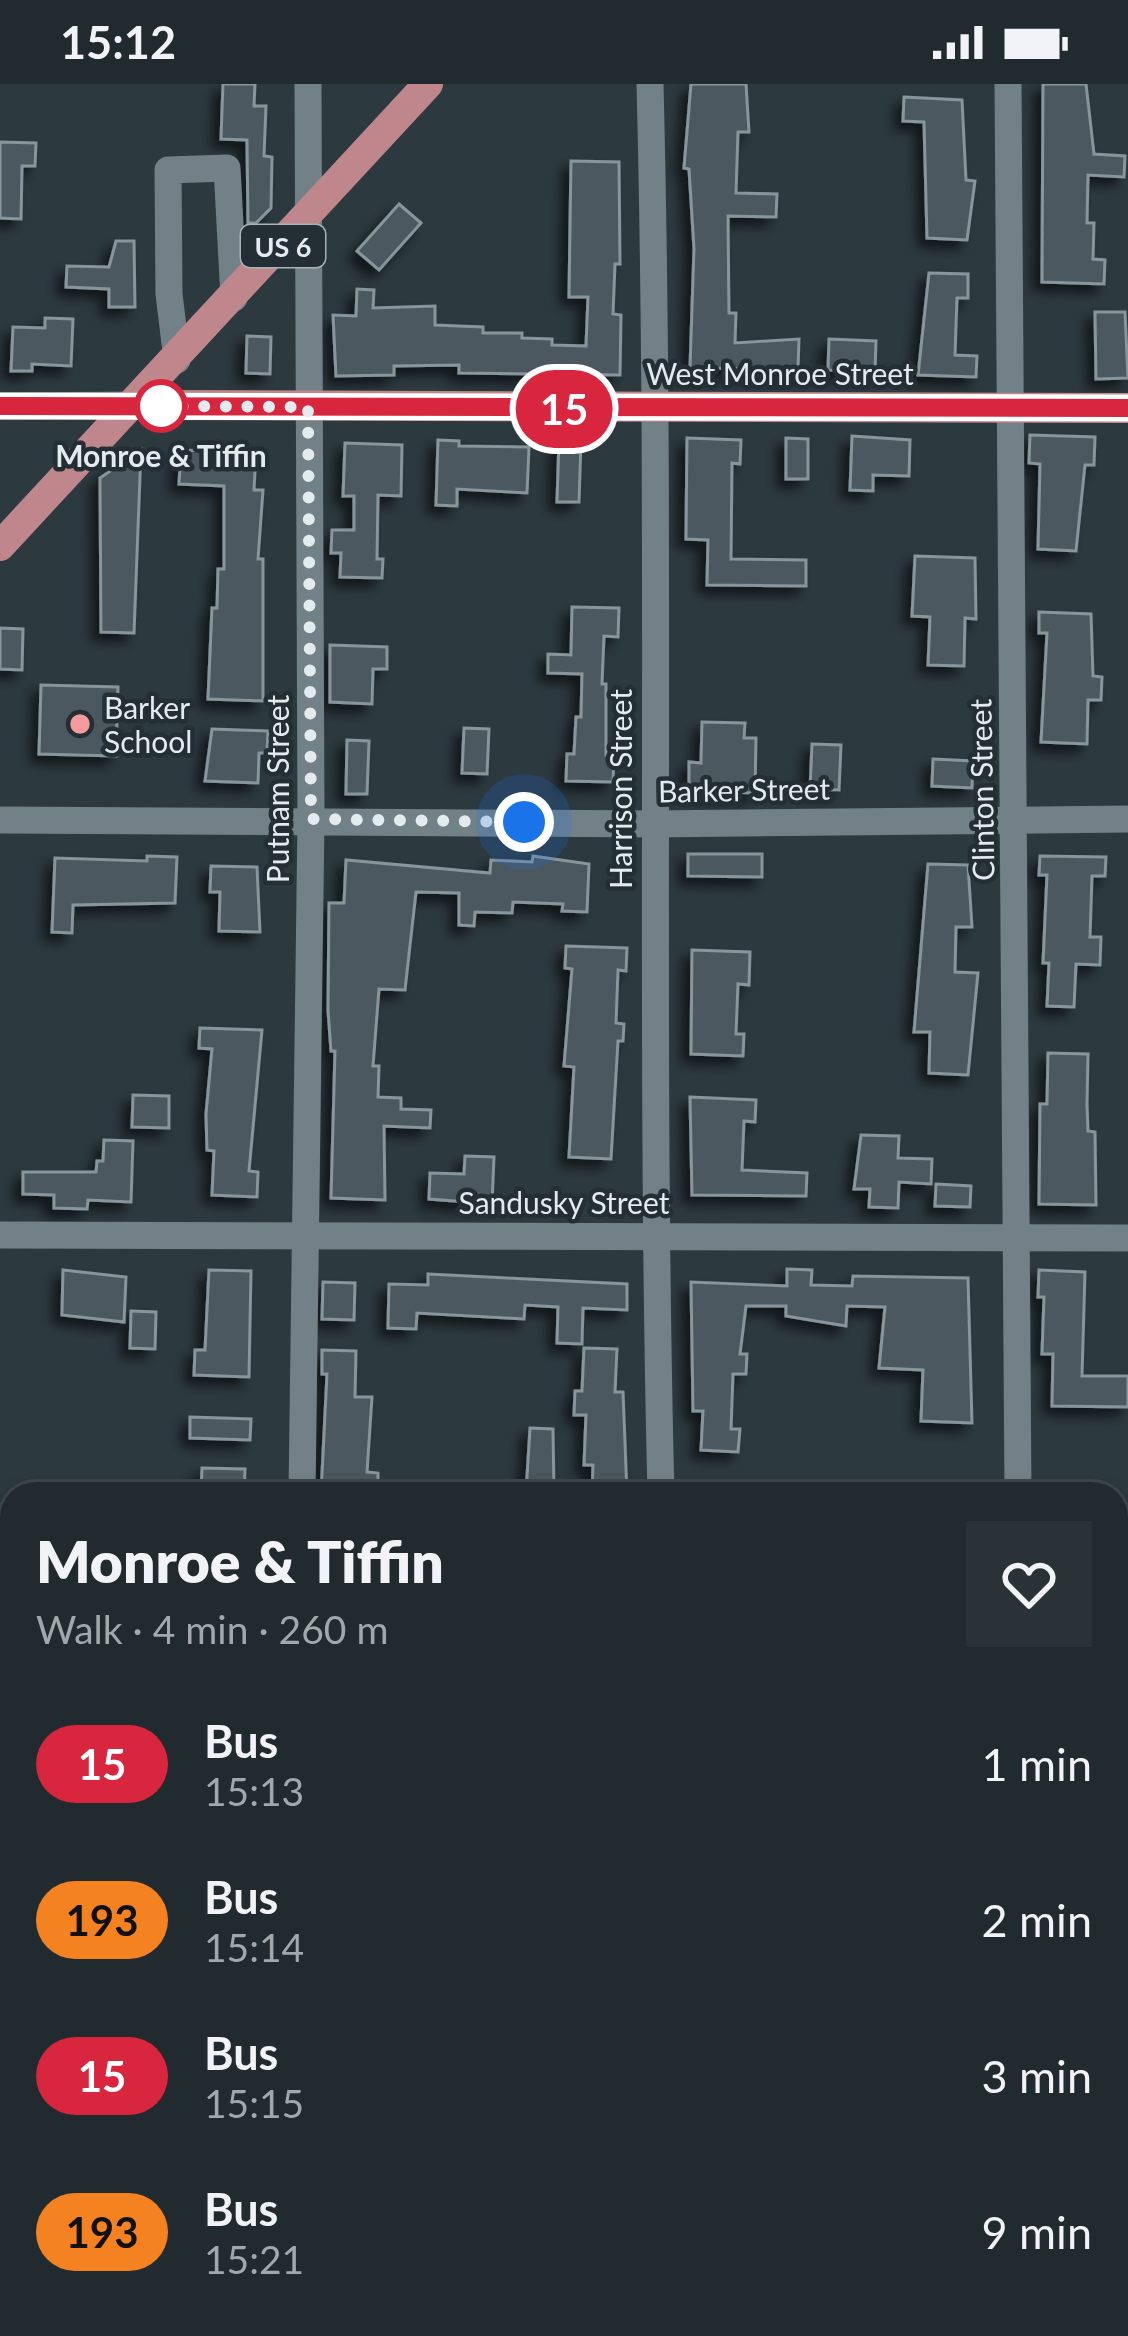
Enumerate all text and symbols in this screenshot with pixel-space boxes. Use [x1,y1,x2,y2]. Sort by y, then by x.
text: 15:12 [60,15,176,69]
road number: US 6 [241,225,325,267]
street label: West Monroe Street [646,355,914,391]
line badge: 15 [510,370,618,448]
marker: Monroe & Tiffin [136,381,186,431]
text: 15 [540,384,588,434]
place label: Monroe & Tiffin [55,437,267,473]
place label: Barker School [104,689,192,759]
street label: Harrison Street [602,689,638,889]
street label: Putnam Street [259,695,295,883]
street label: Clinton Street [961,698,1001,881]
marker: Barker School [67,711,93,737]
street label: Barker Street [658,769,831,808]
your location [494,792,554,852]
street label: Sandusky Street [459,1184,670,1220]
button: heart [966,1521,1092,1647]
text: Monroe & Tiffin [36,1527,444,1595]
text: Walk · 4 min · 260 m [36,1606,389,1652]
text: Bus [204,1714,278,1768]
text: 1 min [981,1737,1092,1791]
text: 15 [78,1739,126,1789]
text: 15:13 [204,1768,304,1814]
text: Bus [204,1870,278,1924]
text: 2 min [981,1893,1092,1947]
text: 193 [65,1895,139,1945]
text: 15:14 [204,1924,304,1970]
text: Bus [204,2026,278,2080]
text: 3 min [981,2049,1092,2103]
text: 15 [78,2051,126,2101]
text: 15:15 [204,2080,304,2126]
text: Bus [204,2182,278,2236]
text: 9 min [981,2205,1092,2259]
text: 193 [65,2207,139,2257]
text: 15:21 [204,2236,304,2282]

